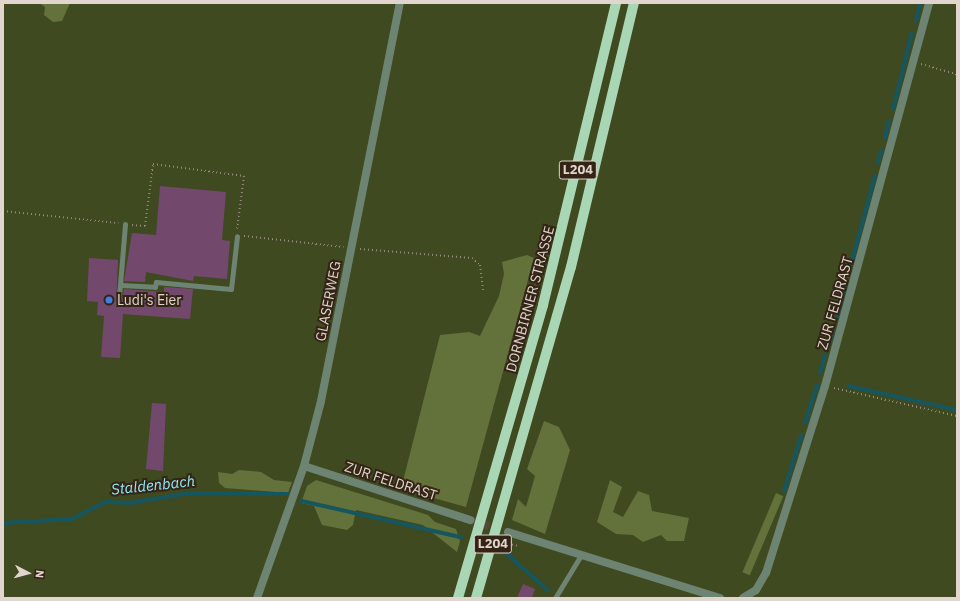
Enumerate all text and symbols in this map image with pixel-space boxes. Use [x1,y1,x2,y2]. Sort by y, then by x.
road number: L204 [558,159,598,181]
street label: DORNBIRNER STRASSE [502,224,558,374]
street label: ZUR FELDRAST [814,254,856,352]
street label: GLASERWEG [312,259,344,343]
place label: Ludi's Eier [117,292,181,308]
marker: Ludi's Eier [104,295,114,305]
street label: ZUR FELDRAST [343,458,439,504]
water label: Staldenbach [110,472,196,498]
road number: L204 [473,533,513,555]
north arrow [8,553,48,593]
text: N [33,570,47,579]

